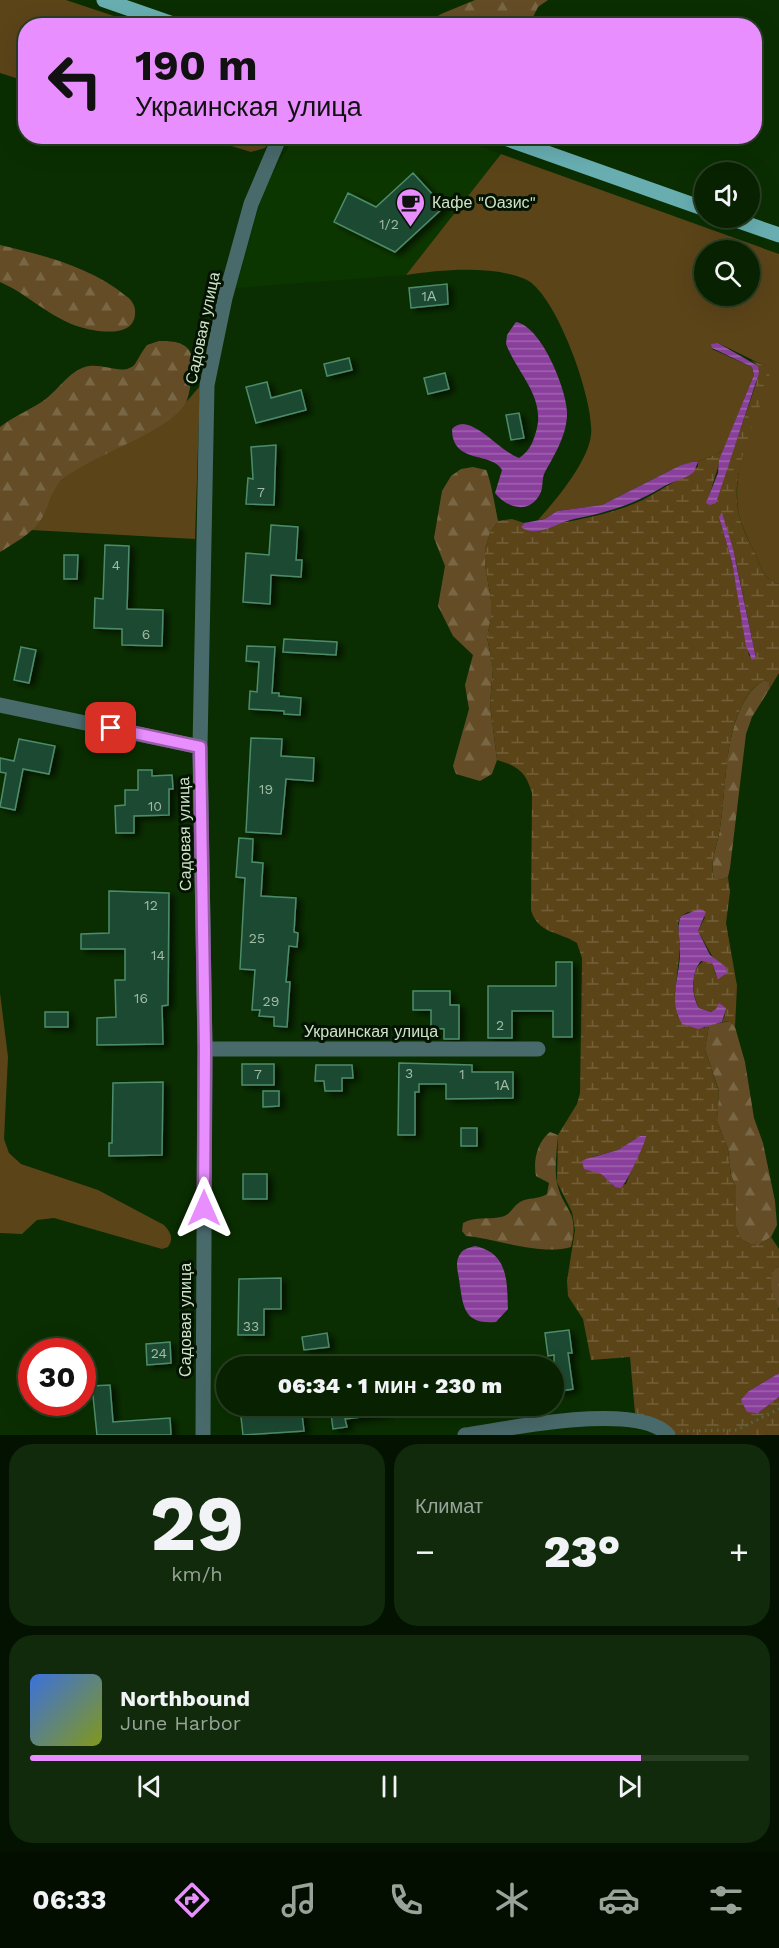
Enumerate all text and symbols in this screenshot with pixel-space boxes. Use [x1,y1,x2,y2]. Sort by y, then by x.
text: 190 m [135,41,258,90]
icon: left [36,42,114,120]
text: Украинская улица [135,91,362,123]
map controls [694,162,760,306]
button: sound [694,162,760,228]
cafe icon: Кафе "Оазис" [395,186,427,228]
place label: Кафе "Оазис" [432,193,536,212]
house number: 1/2 [379,216,399,232]
button: search [694,240,760,306]
street label: Садовая улица [181,270,224,386]
house number: 1А [422,288,437,304]
house number: 7 [257,484,265,500]
house number: 4 [112,557,120,573]
house number: 6 [142,626,150,642]
pin [85,702,136,753]
icon: arrive [94,711,127,744]
street label: Садовая улица [174,777,195,891]
house number: 19 [259,781,273,797]
house number: 10 [148,798,162,814]
house number: 12 [144,897,158,913]
house number: 25 [249,930,265,946]
house number: 14 [151,947,165,963]
house number: 16 [134,990,148,1006]
house number: 29 [263,993,279,1009]
house number: 2 [496,1017,504,1033]
street label: Украинская улица [304,1022,438,1041]
house number: 3 [405,1065,413,1081]
house number: 7 [254,1066,262,1082]
house number: 1 [459,1066,465,1082]
house number: 1А [495,1077,510,1093]
position arrow [172,1176,236,1240]
street label: Садовая улица [176,1263,195,1377]
house number: 33 [243,1318,259,1334]
speed limit sign: 30 [18,1338,96,1416]
house number: 24 [151,1345,167,1361]
text: 06:34 · 1 мин · 230 m [278,1373,502,1398]
text: 29 [150,1477,244,1569]
text: Климат [415,1494,483,1518]
text: 23° [544,1525,620,1578]
text: − [415,1532,435,1571]
text: + [729,1532,749,1571]
text: km/h [171,1562,223,1586]
text: Northbound [120,1686,250,1711]
text: June Harbor [120,1711,241,1735]
icon: previous [133,1770,166,1803]
icon: pause [373,1770,406,1803]
icon: next [613,1770,646,1803]
icon: directions [171,1879,213,1921]
icon: music [278,1879,320,1921]
icon: phone [385,1879,427,1921]
icon: climate [491,1879,533,1921]
icon: car [598,1879,640,1921]
icon: filters [705,1879,747,1921]
text: 06:33 [32,1884,107,1916]

